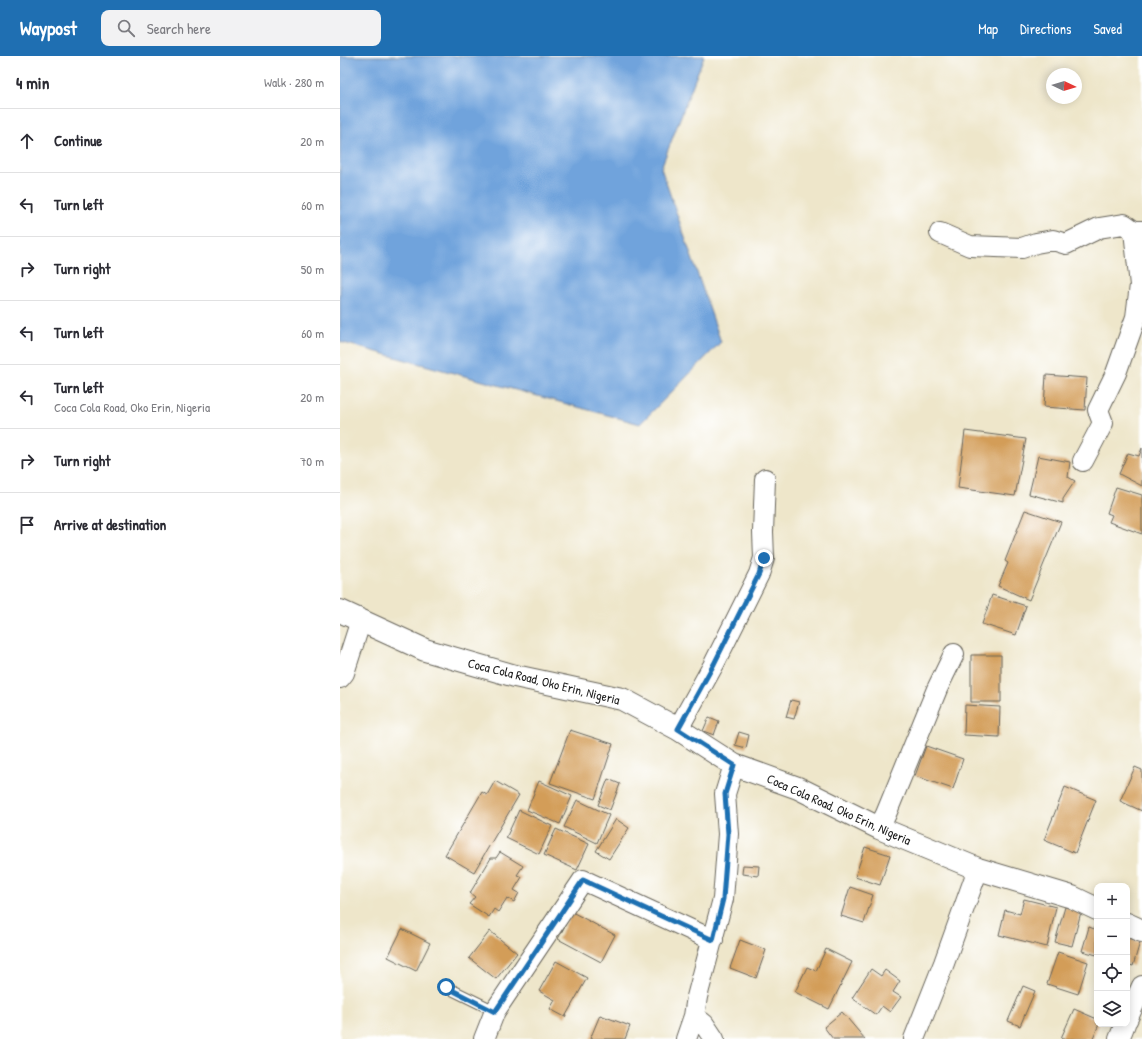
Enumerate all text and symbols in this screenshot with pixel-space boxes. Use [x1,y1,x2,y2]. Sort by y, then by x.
search box [101,10,381,46]
text: Waypost [20,15,77,41]
icon: search [115,17,137,39]
text: Search here [147,18,211,39]
text: Map [978,19,998,38]
text: Directions [1020,19,1071,38]
text: Saved [1093,19,1122,38]
north arrow [1046,68,1082,104]
text: 4 min [16,71,49,94]
text: Walk · 280 m [264,73,324,91]
icon: ahead [16,130,38,152]
text: Continue [54,130,102,151]
text: 20 m [300,132,324,150]
icon: left [16,194,38,216]
text: Turn left [54,194,104,215]
text: 60 m [301,196,324,214]
icon: right [16,258,38,280]
text: Turn right [54,258,110,279]
text: 50 m [301,260,324,278]
icon: left [16,322,38,344]
text: Turn left [54,322,104,343]
text: 60 m [301,324,324,342]
text: Turn left [54,377,104,398]
icon: left [16,386,38,408]
text: 20 m [300,388,324,406]
text: Coca Cola Road, Oko Erin, Nigeria [54,398,210,416]
icon: right [16,450,38,472]
text: Turn right [54,450,110,471]
text: 70 m [300,452,324,470]
icon: arrive [16,514,38,536]
text: Arrive at destination [54,514,166,535]
route end [755,549,773,567]
street label: Coca Cola Road, Oko Erin, Nigeria [466,653,622,709]
street label: Coca Cola Road, Oko Erin, Nigeria [764,769,914,849]
map controls [1094,883,1130,1027]
button: + [1094,883,1130,919]
button: − [1094,919,1130,955]
button: locate [1094,955,1130,991]
route start [437,978,455,996]
button: layers [1094,991,1130,1027]

